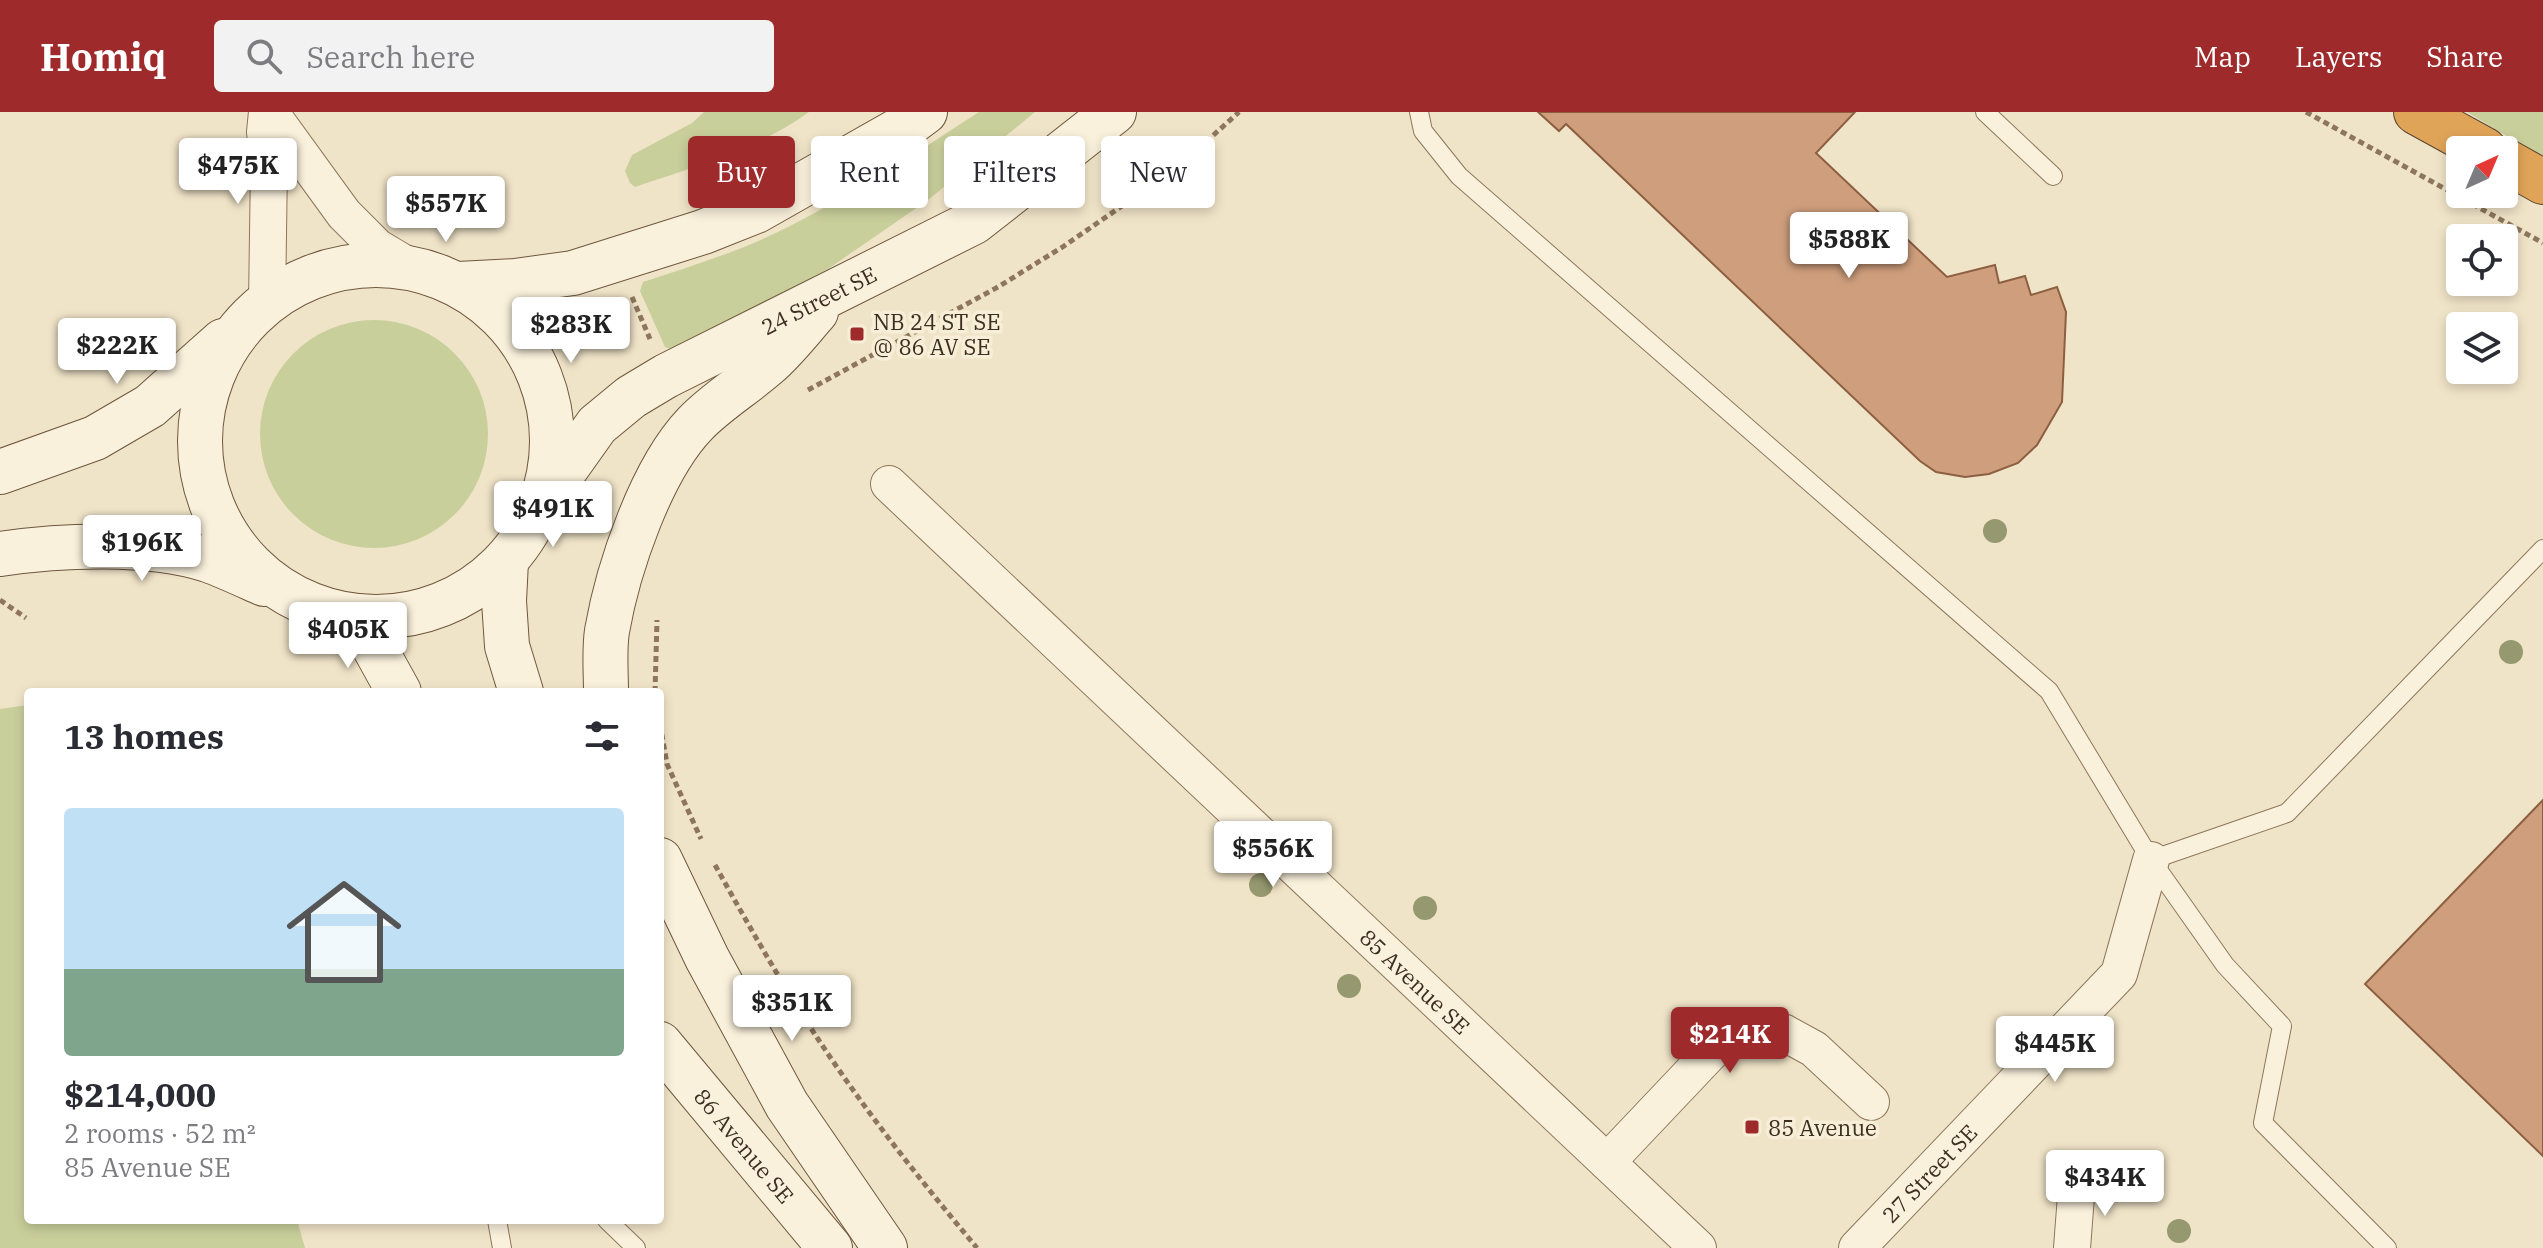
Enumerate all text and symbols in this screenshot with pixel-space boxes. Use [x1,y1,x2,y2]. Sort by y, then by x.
search box [214,20,774,92]
text: Homiq [40,32,166,81]
icon: search [242,34,286,78]
text: Search here [306,37,475,76]
text: Map [2194,38,2251,75]
text: Layers [2295,38,2382,75]
text: Share [2426,38,2503,75]
chip: Buy [688,136,795,208]
chip: Rent [811,136,928,208]
chip: Filters [944,136,1085,208]
chip: New [1101,136,1215,208]
north arrow [2446,136,2518,208]
map controls [2446,136,2518,384]
pin: $475K [182,138,294,206]
text: $475K [197,147,279,181]
pin: $557K [390,176,502,244]
text: $557K [405,185,487,219]
pin: $588K [1793,212,1905,280]
text: $588K [1808,221,1890,255]
button: locate [2446,224,2518,296]
street label: 24 Street SE [756,259,881,341]
pin: $283K [515,297,627,365]
text: $283K [530,306,612,340]
place label: NB 24 ST SE @ 86 AV SE [873,307,1001,361]
button: layers [2446,312,2518,384]
pin: $222K [61,318,173,386]
marker: NB 24 ST SE @ 86 AV SE [848,325,866,343]
text: $222K [76,327,158,361]
pin: $491K [497,481,609,549]
text: $491K [512,490,594,524]
pin: $196K [86,515,198,583]
text: $196K [101,524,183,558]
pin: $405K [292,602,404,670]
text: $405K [307,611,389,645]
text: 13 homes [64,714,224,758]
icon: filters [580,714,624,758]
pin: $556K [1217,821,1329,889]
text: $556K [1232,830,1314,864]
icon: home [272,860,416,1004]
street label: 85 Avenue SE [1354,922,1477,1040]
pin: $351K [736,975,848,1043]
text: $351K [751,984,833,1018]
pin: $214K [1674,1007,1786,1075]
text: $214K [1689,1016,1771,1050]
pin: $445K [1999,1016,2111,1084]
text: $445K [2014,1025,2096,1059]
text: $214,000 [64,1072,216,1116]
street label: 86 Avenue SE [688,1082,801,1209]
place label: 85 Avenue [1768,1113,1877,1142]
text: 2 rooms · 52 m² [64,1116,256,1150]
street label: 27 Street SE [1875,1117,1983,1228]
marker: 85 Avenue [1743,1118,1761,1136]
text: 85 Avenue SE [64,1150,231,1184]
pin: $434K [2049,1150,2161,1218]
text: $434K [2064,1159,2146,1193]

